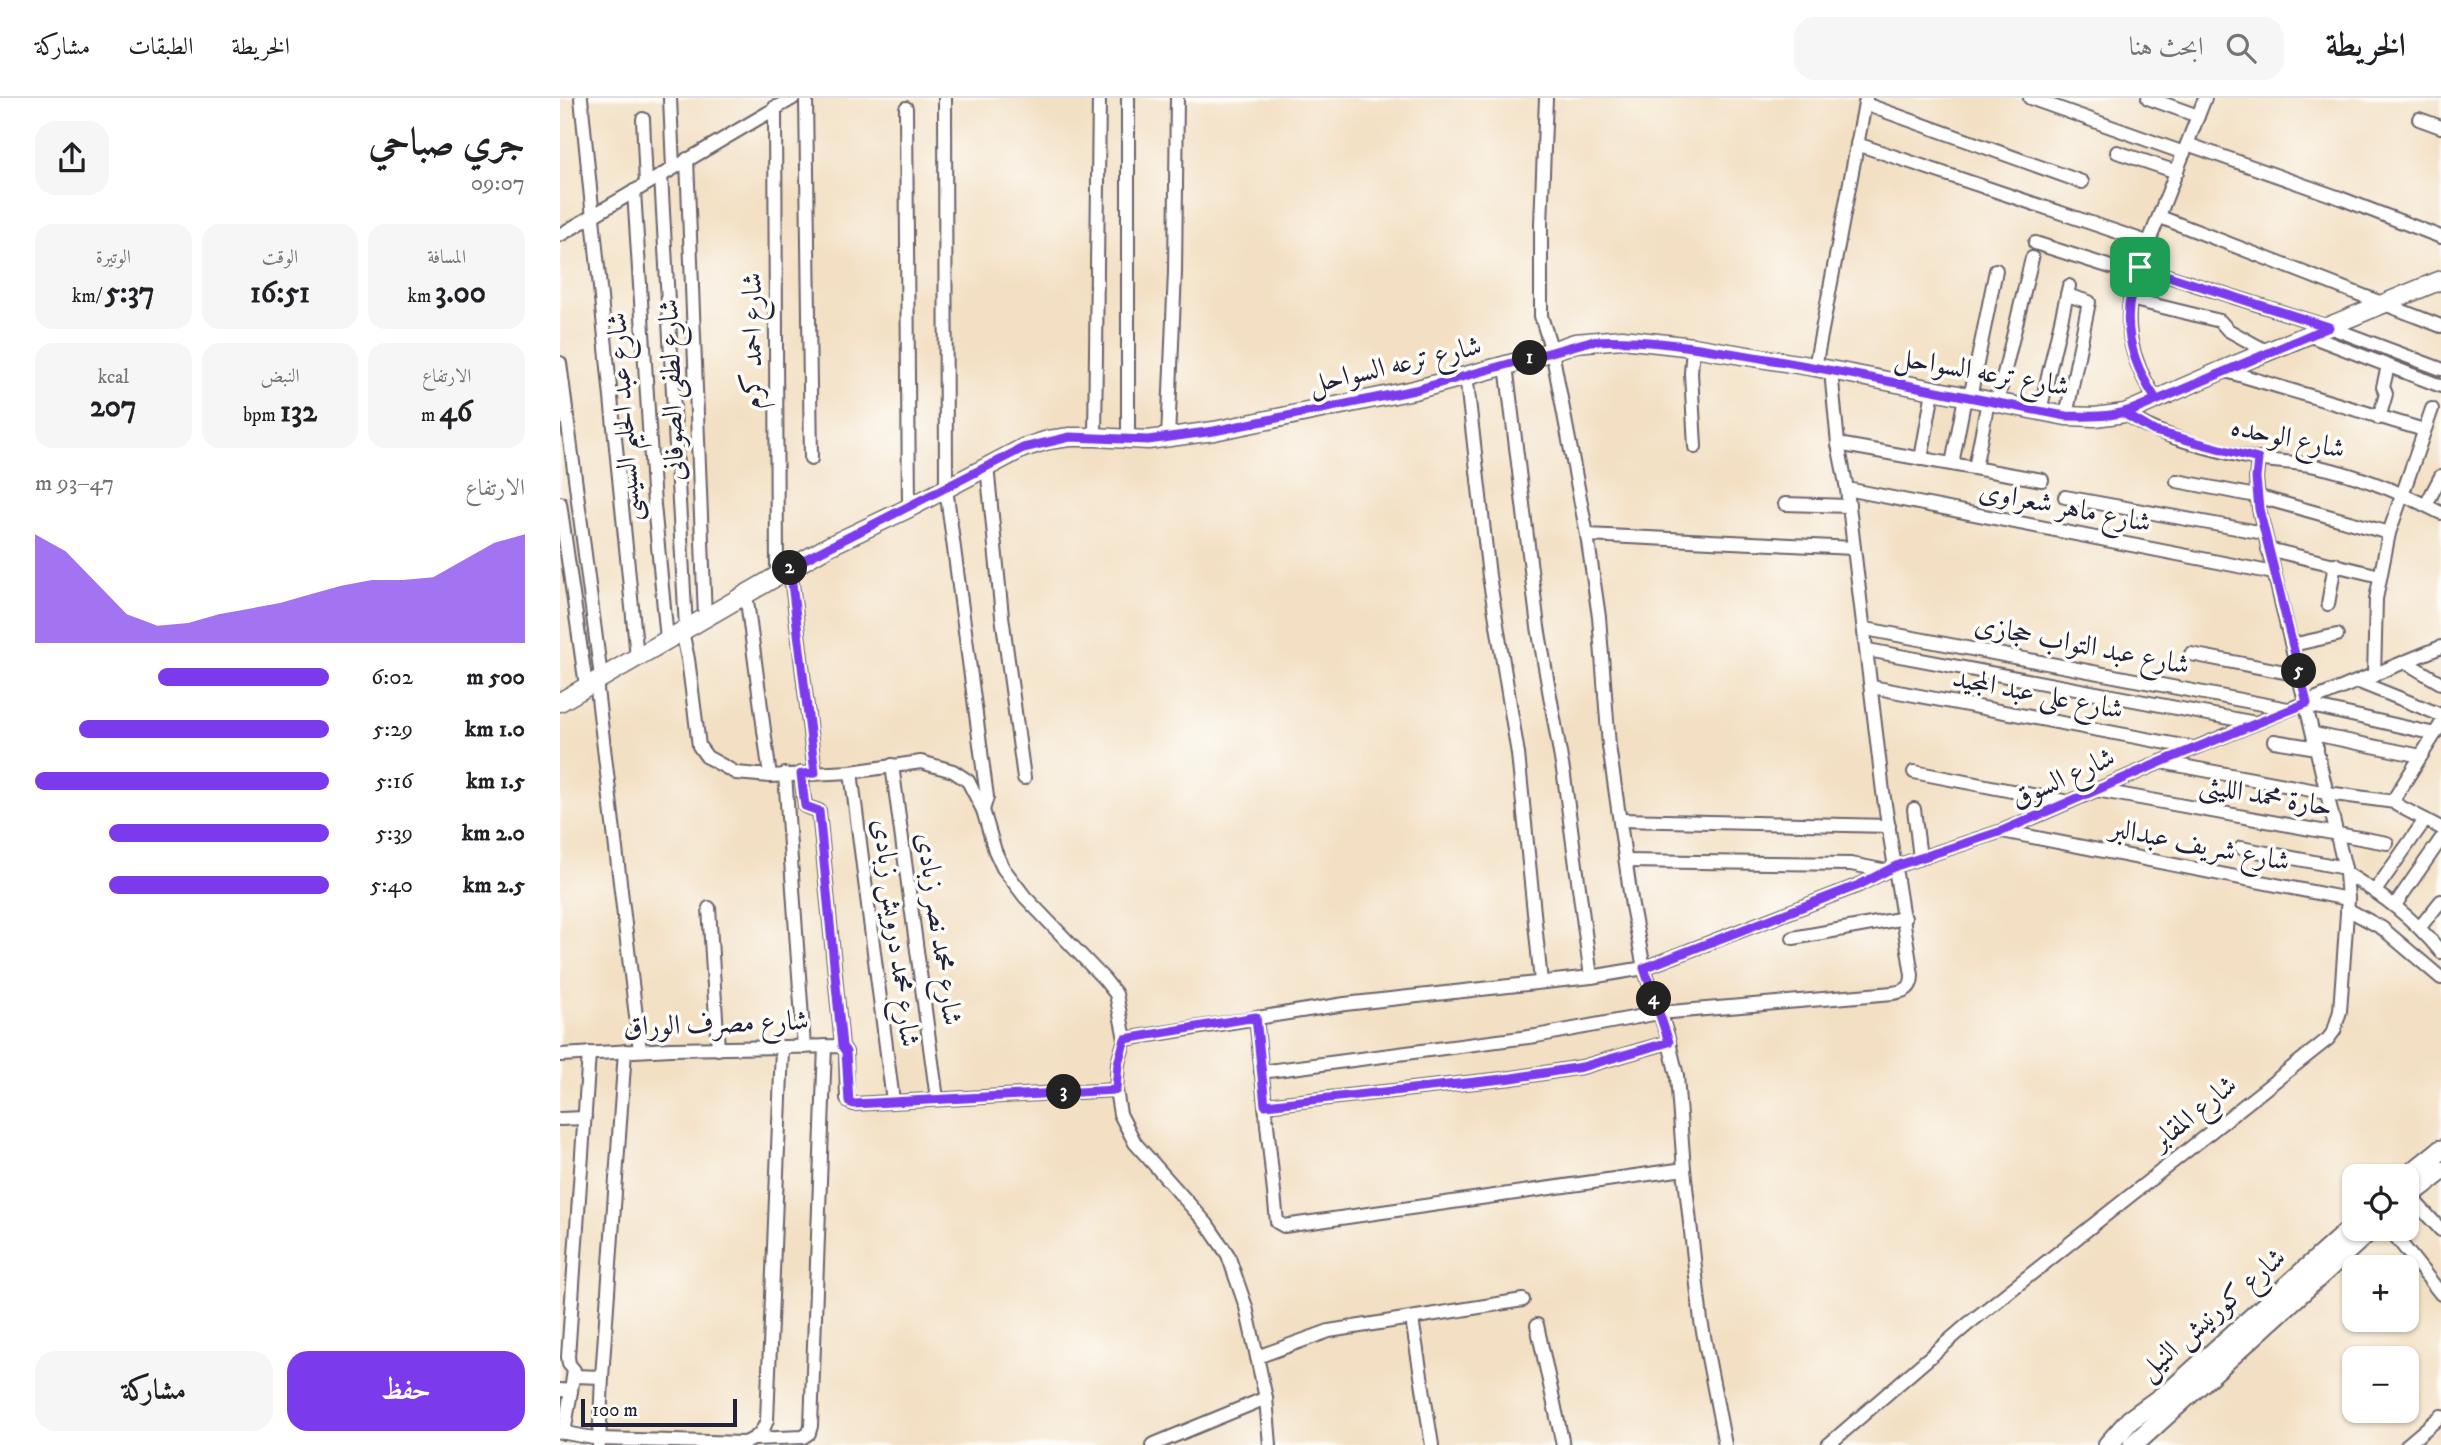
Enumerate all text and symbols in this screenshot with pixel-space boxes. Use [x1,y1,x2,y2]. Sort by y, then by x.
search box [1794,17,2284,80]
text: الخريطة [2326,26,2406,67]
icon: search [2222,29,2260,67]
text: ابحث هنا [2129,31,2204,64]
text: مشاركة [35,32,90,62]
text: الطبقات [128,32,194,62]
text: الخريطة [232,32,290,62]
text: جري صباحي [368,119,525,167]
button: share [35,121,109,195]
text: 09:07 [471,169,525,198]
pin [2110,237,2170,297]
text: الوتيرة [96,246,131,269]
text: الوقت [262,246,298,269]
text: المسافة [427,246,466,269]
icon: arrive [2121,248,2159,286]
street label: شارع احمد كرم [735,273,776,409]
text: 5:37 [105,275,155,312]
text: 16:51 [250,275,310,312]
text: 3.00 [435,275,486,312]
text: /km [72,285,105,308]
text: km [407,285,435,308]
street label: شارع لطفى الصوفانى [651,298,698,482]
street label: شارع عبد الحليم السيسى [599,311,658,523]
street label: شارع ترعه السواحل [1305,328,1486,407]
street label: شارع ترعه السواحل [1891,339,2072,410]
pin: 1 [1513,341,1548,376]
text: 1 [1526,346,1533,369]
text: النبض [260,365,300,388]
text: الارتفاع [422,365,471,388]
text: kcal [98,366,129,389]
text: 207 [90,389,137,426]
text: 132 [280,394,317,431]
text: 46 [439,394,472,431]
text: bpm [243,404,280,427]
text: m [421,404,439,427]
street label: شارع الوحده [2227,409,2348,472]
text: 47–93 m [35,469,114,498]
street label: شارع ماهر شعراوى [1975,473,2154,546]
text: الارتفاع [465,474,525,503]
pin: 2 [772,550,807,586]
text: 2 [785,556,794,579]
street label: شارع عبد التواب حجازى [1971,607,2192,688]
pin: 5 [2282,654,2316,688]
text: 5 [2294,659,2303,682]
street label: شارع على عبد المجيد [1949,660,2126,733]
text: 6:02 [371,663,413,692]
text: 500 m [467,663,525,692]
text: 5:29 [373,715,413,744]
text: 1.0 km [465,715,525,744]
street label: شارع السوق [2005,740,2123,821]
text: 5:16 [375,767,413,796]
text: 1.5 km [466,767,525,796]
street label: حارة محمد الليثى [2196,767,2335,827]
street label: شارع شريف عبدالبر [2103,810,2293,884]
street label: شارع محمد درويش زبادى [860,817,927,1050]
text: 5:39 [376,819,413,848]
text: 2.0 km [462,819,525,848]
street label: شارع محمد نصر زبادى [903,830,970,1028]
text: 5:40 [370,871,413,900]
text: 2.5 km [463,871,525,900]
pin: 4 [1636,982,1672,1016]
text: 4 [1648,987,1659,1010]
street label: شارع مصرف الوراق [622,1003,810,1050]
street label: شارع المقابر [2141,1068,2247,1164]
pin: 3 [1046,1074,1082,1110]
text: 3 [1060,1080,1067,1103]
map controls [2342,1164,2419,1423]
button: locate [2342,1164,2419,1241]
street label: شارع كورنيش النيل [2131,1240,2296,1391]
button: + [2342,1255,2419,1332]
button: − [2342,1346,2419,1423]
button: مشاركة [35,1351,273,1431]
button: حفظ [287,1351,525,1431]
scale bar [581,1396,737,1428]
text: 100 m [592,1399,638,1422]

